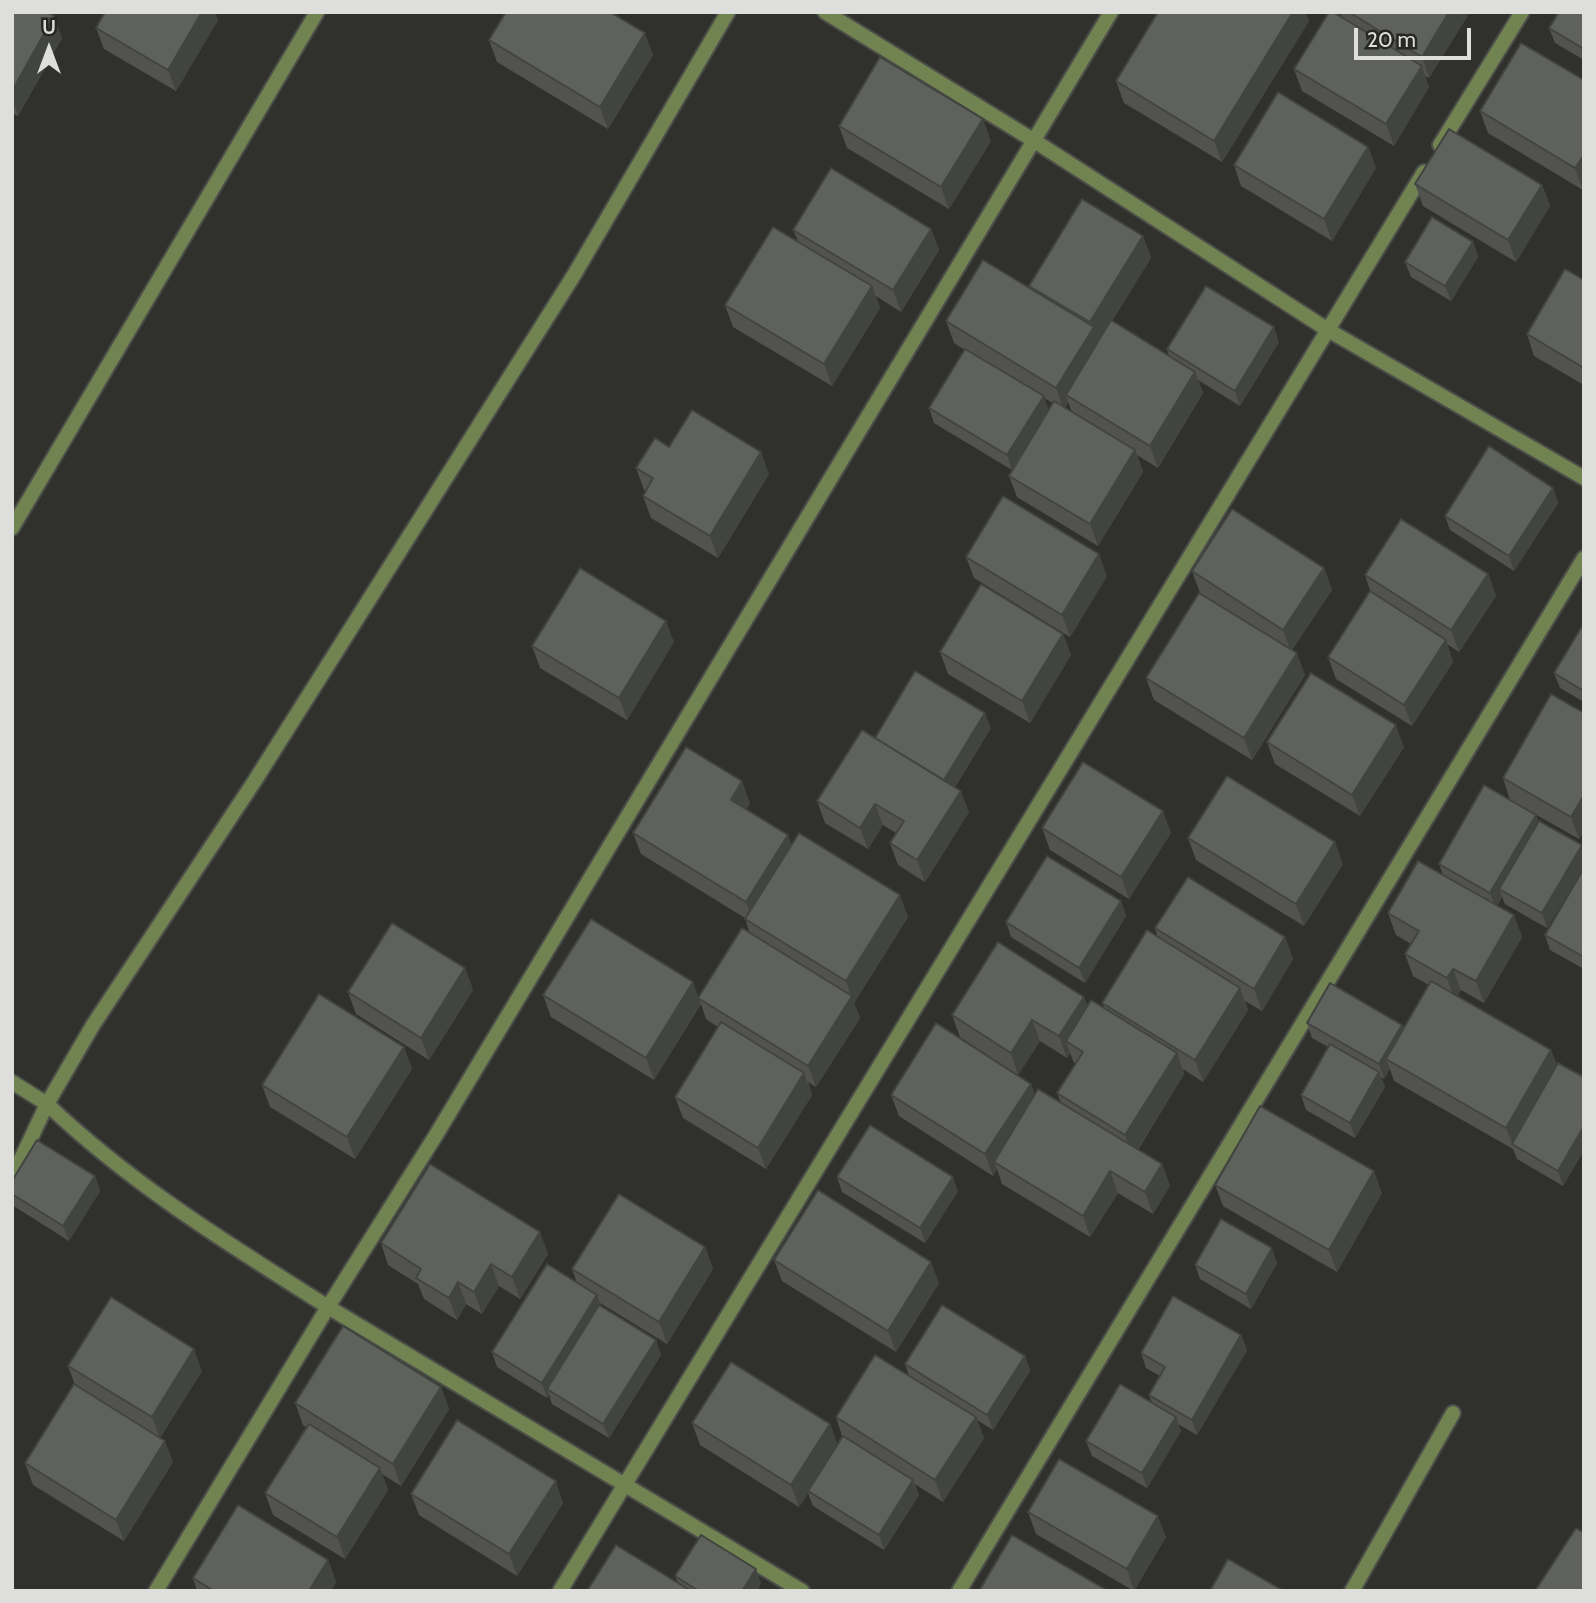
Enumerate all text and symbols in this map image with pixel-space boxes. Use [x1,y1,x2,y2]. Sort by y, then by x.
north arrow [14,14,84,84]
scale bar [1358,14,1475,58]
text: U [42,16,56,39]
text: 20 m [1367,27,1416,52]

